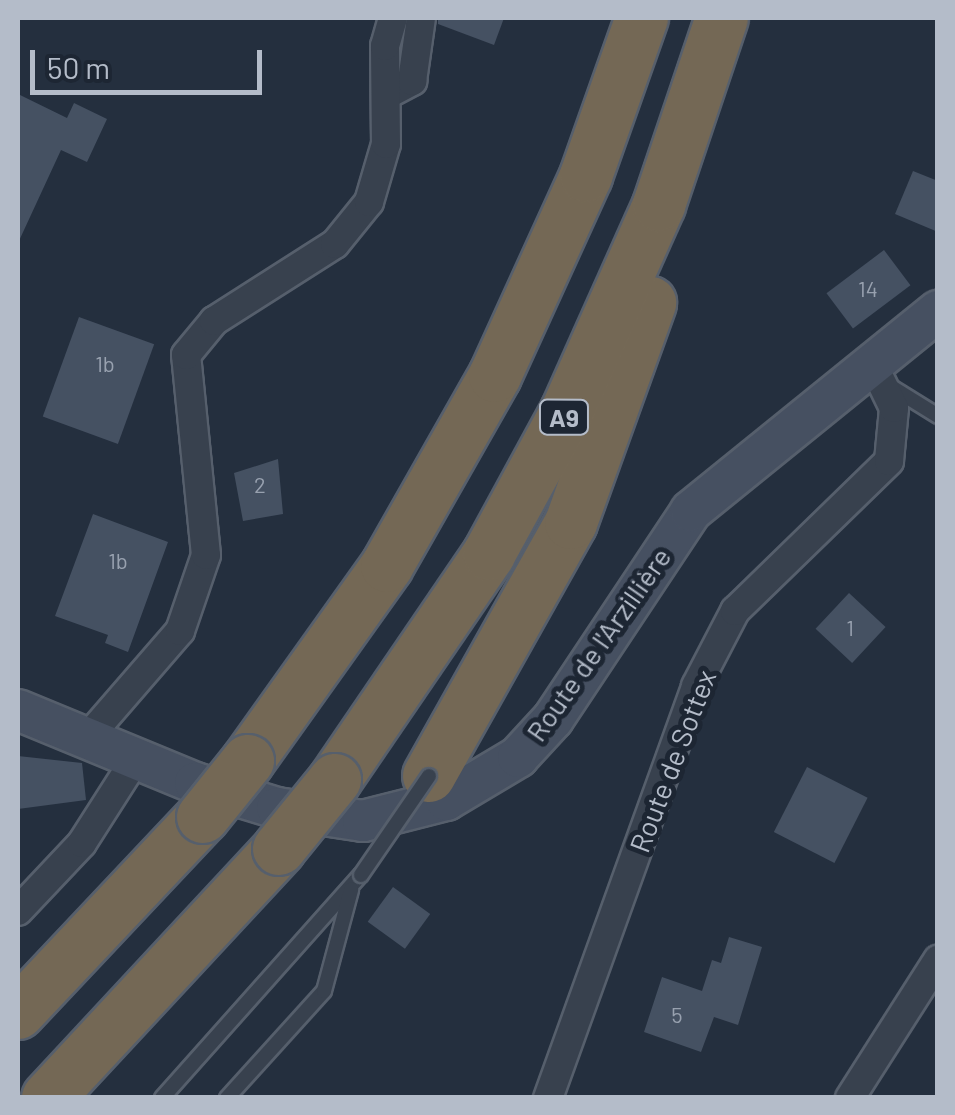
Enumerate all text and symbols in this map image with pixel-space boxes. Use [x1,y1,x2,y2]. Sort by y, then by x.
scale bar [35,30,268,92]
text: 50 m [47,49,110,85]
house number: 14 [858,276,878,302]
house number: 1b [95,351,115,377]
road number: A9 [536,397,592,437]
house number: 2 [254,472,266,498]
street label: Route de l'Arzillière [519,541,677,747]
house number: 1b [108,548,128,574]
house number: 1 [846,615,854,641]
street label: Route de Sottex [622,665,722,857]
house number: 5 [671,1002,683,1028]

